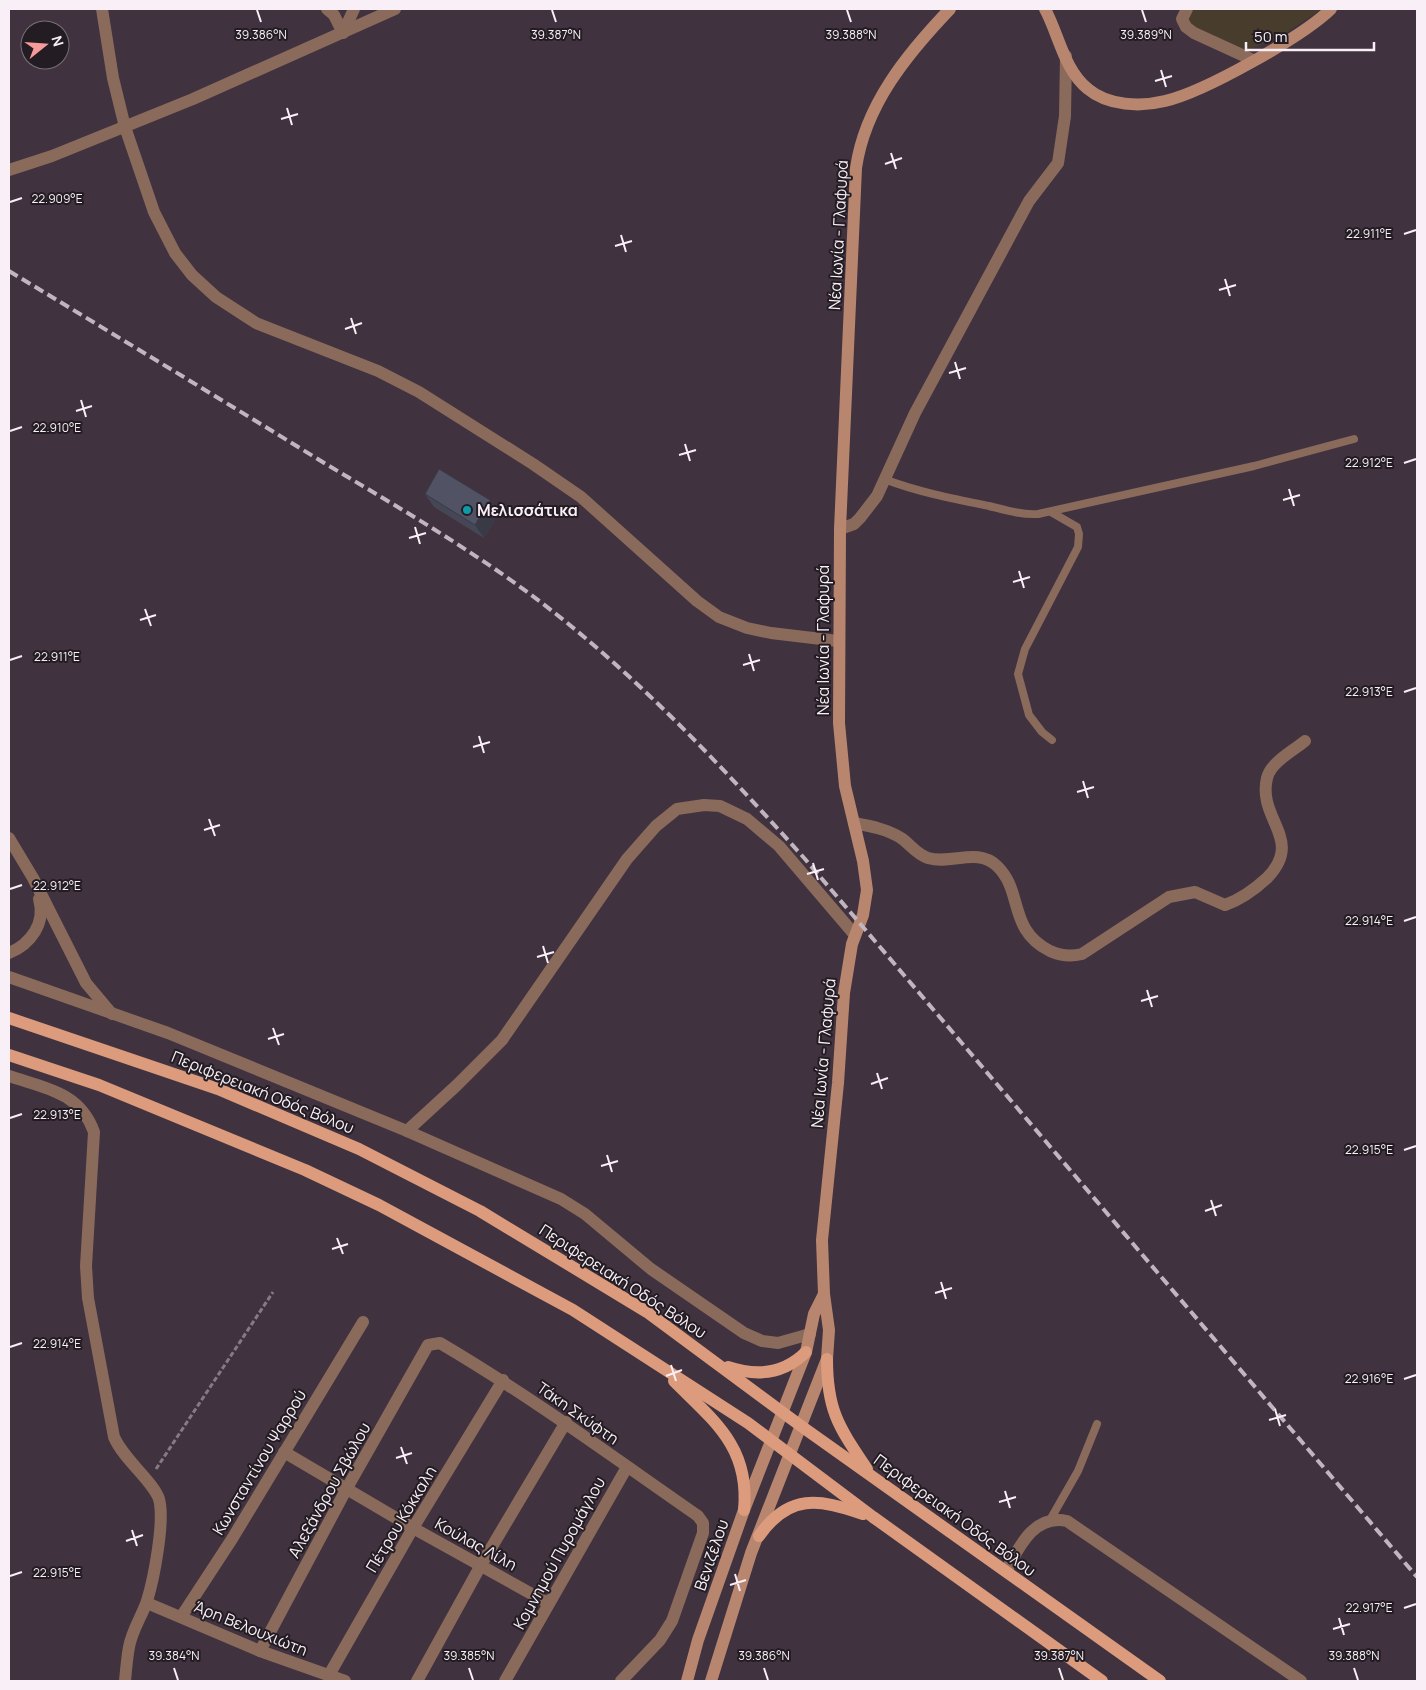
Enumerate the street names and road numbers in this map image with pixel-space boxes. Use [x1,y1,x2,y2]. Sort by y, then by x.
street label: Νέα Ιωνία - Γλαφυρά [823,159,853,311]
street label: Νέα Ιωνία - Γλαφυρά [812,565,834,715]
street label: Νέα Ιωνία - Γλαφυρά [805,977,841,1129]
street label: Περιφερειακή Οδός Βόλου [168,1045,358,1139]
street label: Περιφερειακή Οδός Βόλου [535,1219,711,1343]
street label: Τάκη Σκύφτη [533,1377,623,1449]
street label: Κωνσταντίνου Ψαρρού [207,1385,311,1539]
street label: Αλεξάνδρου Σβώλου [283,1418,375,1562]
street label: Περιφερειακή Οδός Βόλου [870,1449,1040,1581]
street label: Πέτρου Κόκκαλη [360,1462,442,1576]
street label: Κομνημού Πυρομάγλου [508,1473,610,1633]
street label: Κούλας Λίλη [431,1512,521,1576]
street label: Βενιζέλου [689,1517,733,1593]
street label: Άρη Βελουχιώτη [191,1595,311,1661]

